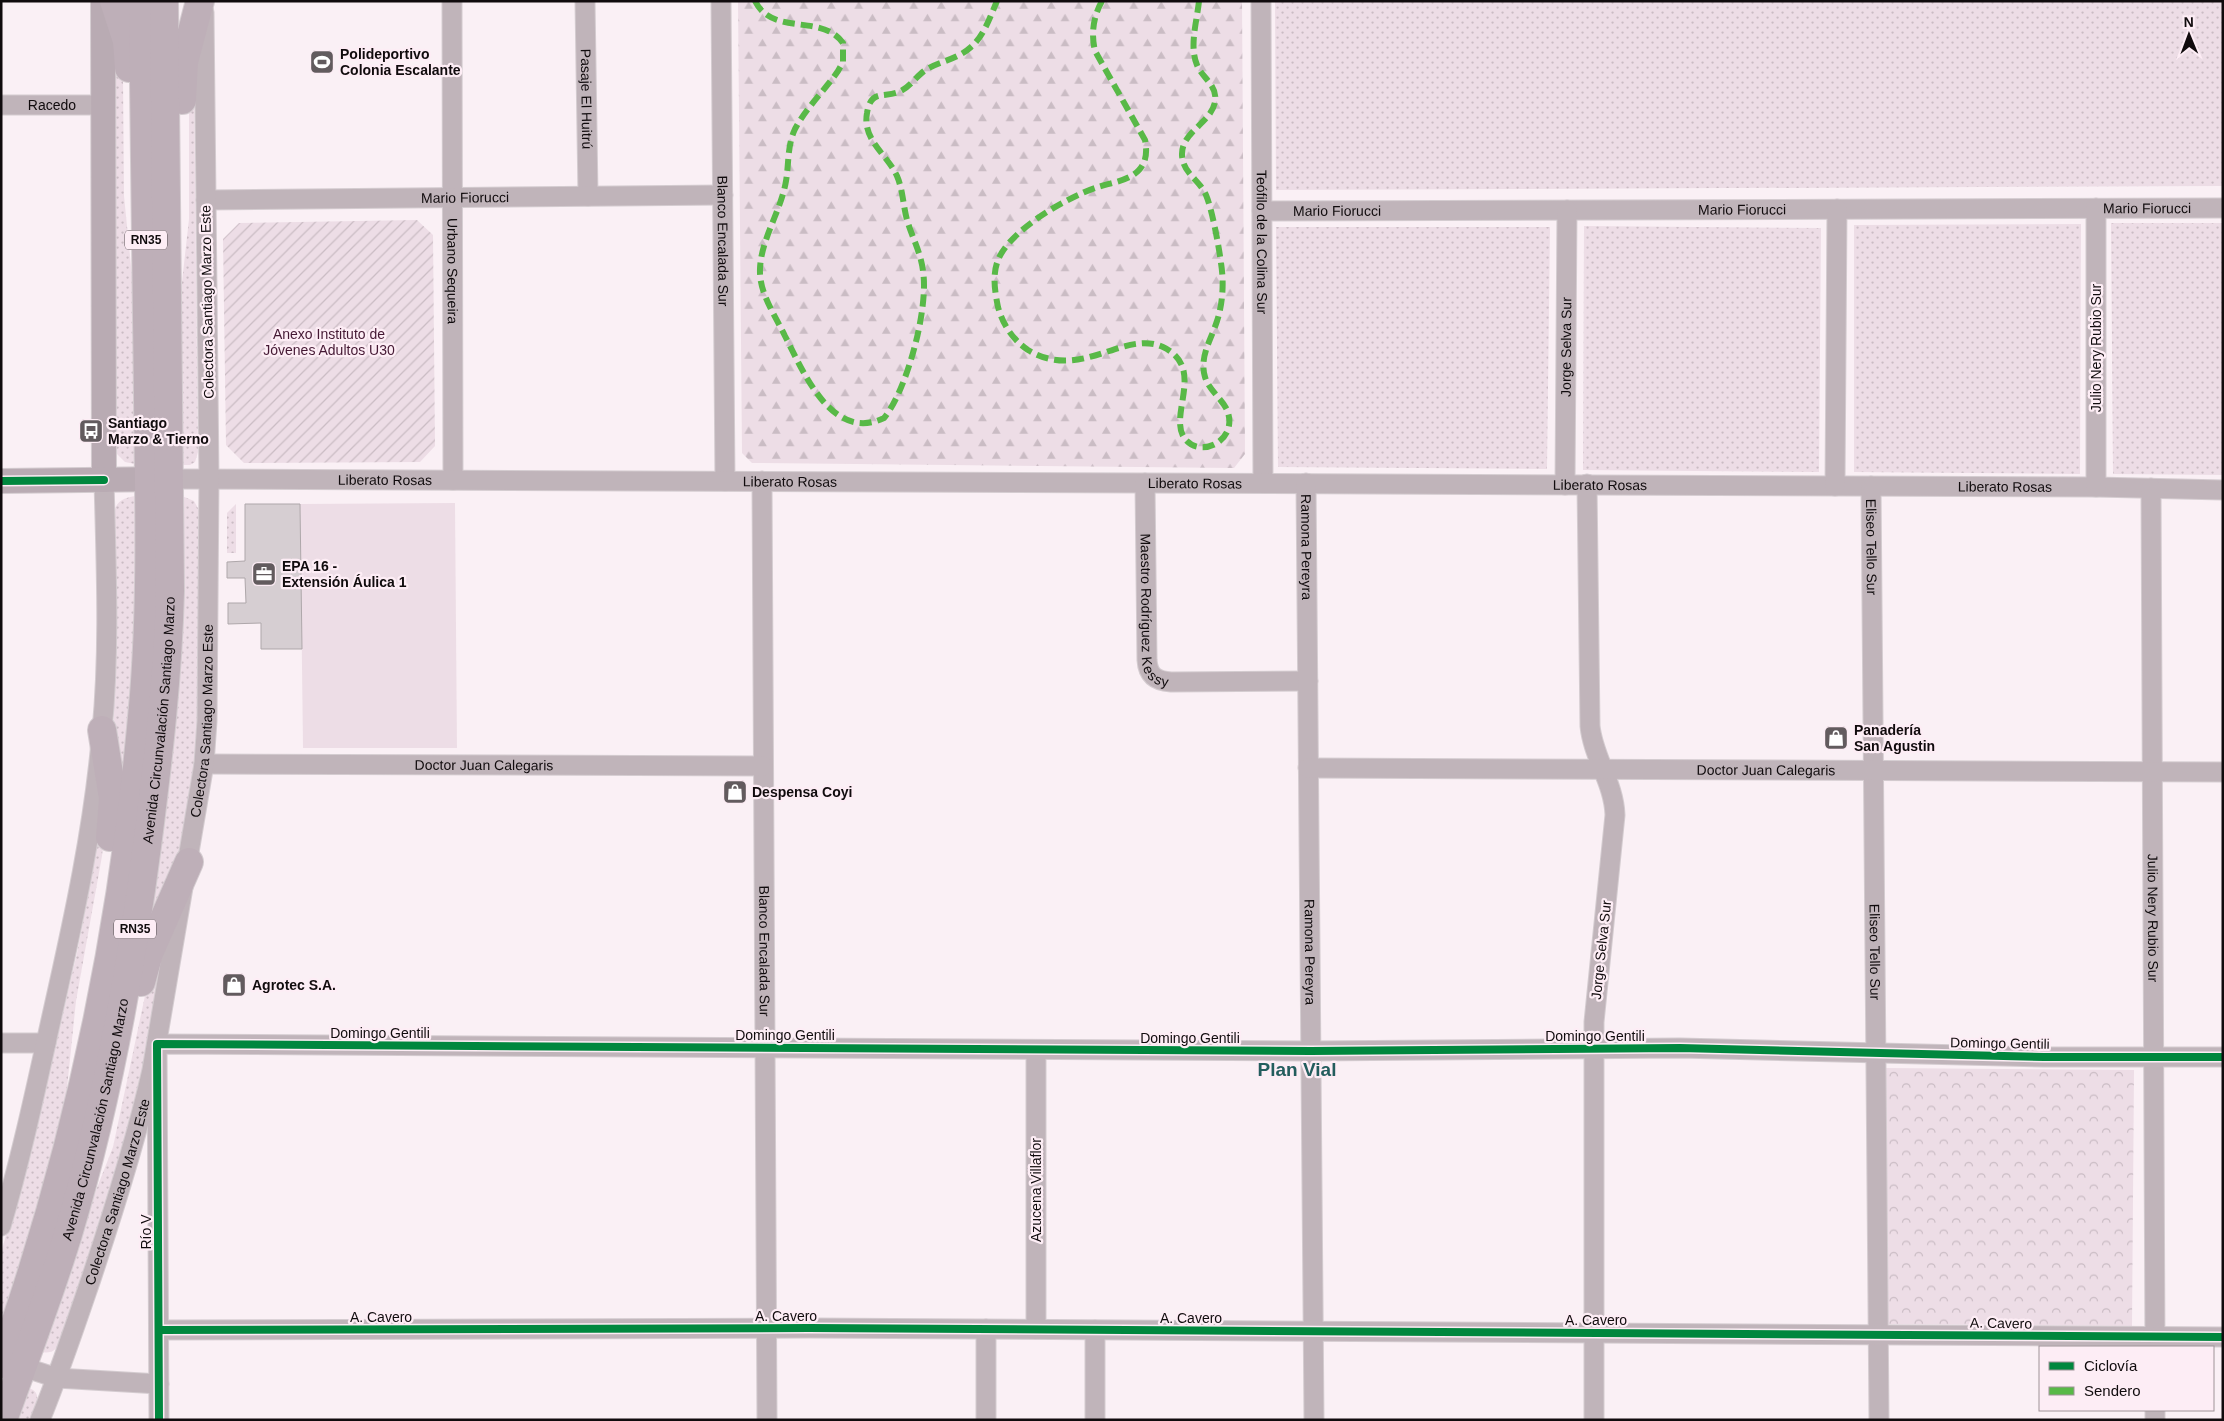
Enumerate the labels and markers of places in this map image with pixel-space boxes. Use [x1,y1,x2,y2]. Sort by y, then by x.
place label: Polideportivo Colonia Escalante [340,46,461,78]
sports icon: Polideportivo Colonia Escalante [309,49,335,75]
place label: Santiago Marzo & Tierno [108,415,209,447]
bus stop icon: Santiago Marzo & Tierno [78,418,104,444]
place label: EPA 16 - Extensión Áulica 1 [282,558,407,590]
office icon: EPA 16 - Extensión Áulica 1 [251,561,277,587]
place label: Panadería San Agustin [1854,722,1935,754]
shop icon: Panadería San Agustin [1823,725,1849,751]
shop icon: Despensa Coyi [722,779,748,805]
place label: Despensa Coyi [752,784,852,800]
shop icon: Agrotec S.A. [221,972,247,998]
place label: Agrotec S.A. [252,977,336,993]

